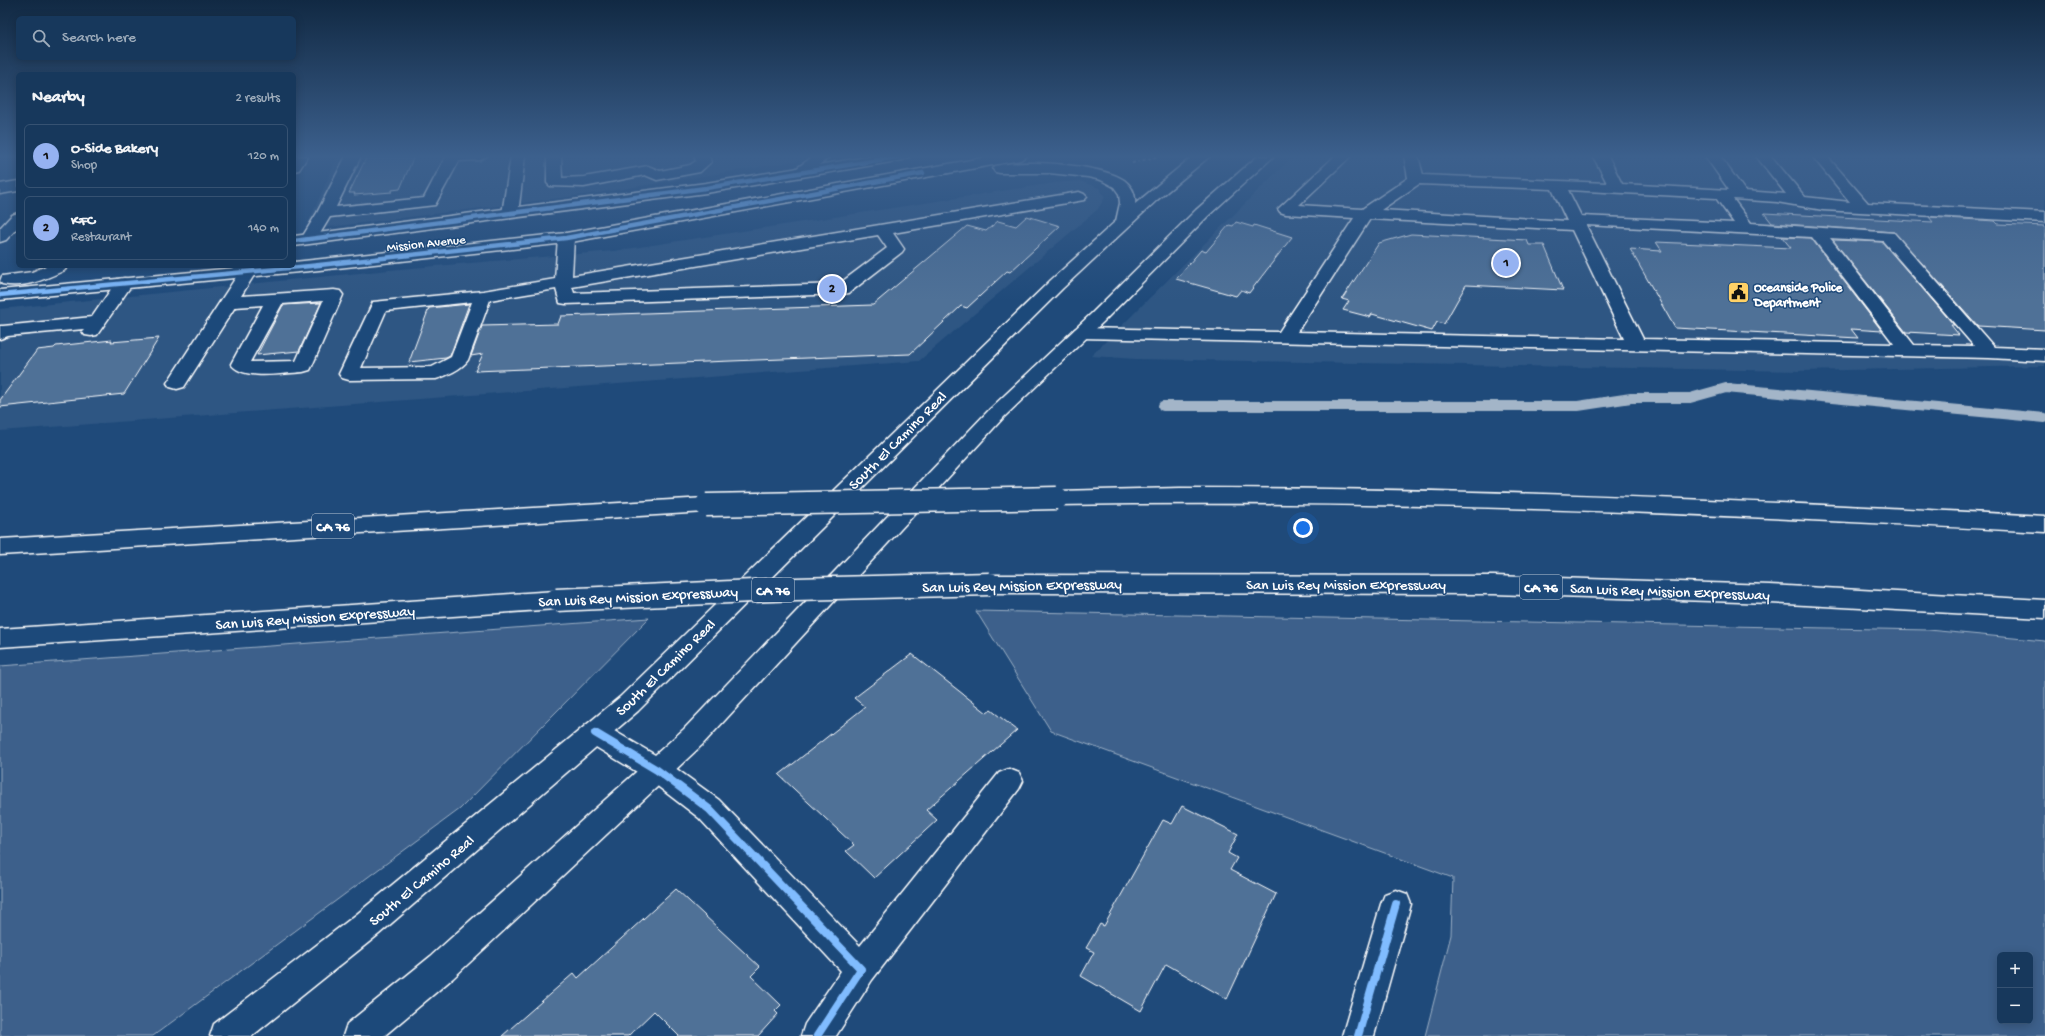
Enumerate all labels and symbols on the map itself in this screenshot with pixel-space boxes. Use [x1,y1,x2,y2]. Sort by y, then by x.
street label: Mission Avenue [386,233,467,256]
pin: 1 [1493,248,1519,278]
pin: 2 [819,274,845,304]
public building icon: Oceanside Police Department [1726,280,1752,306]
place label: Oceanside Police Department [1753,281,1843,312]
street label: South El Camino Real [845,388,951,494]
road number: CA 76 [312,514,354,538]
your location [1293,518,1313,538]
road number: CA 76 [1520,575,1562,599]
street label: San Luis Rey Mission Expressway [922,576,1123,598]
street label: San Luis Rey Mission Expressway [1246,577,1447,595]
road number: CA 76 [752,578,794,602]
street label: San Luis Rey Mission Expressway [1570,581,1771,606]
street label: San Luis Rey Mission Expressway [538,584,739,612]
street label: San Luis Rey Mission Expressway [215,603,416,635]
street label: South El Camino Real [613,616,720,721]
street label: South El Camino Real [366,832,479,931]

